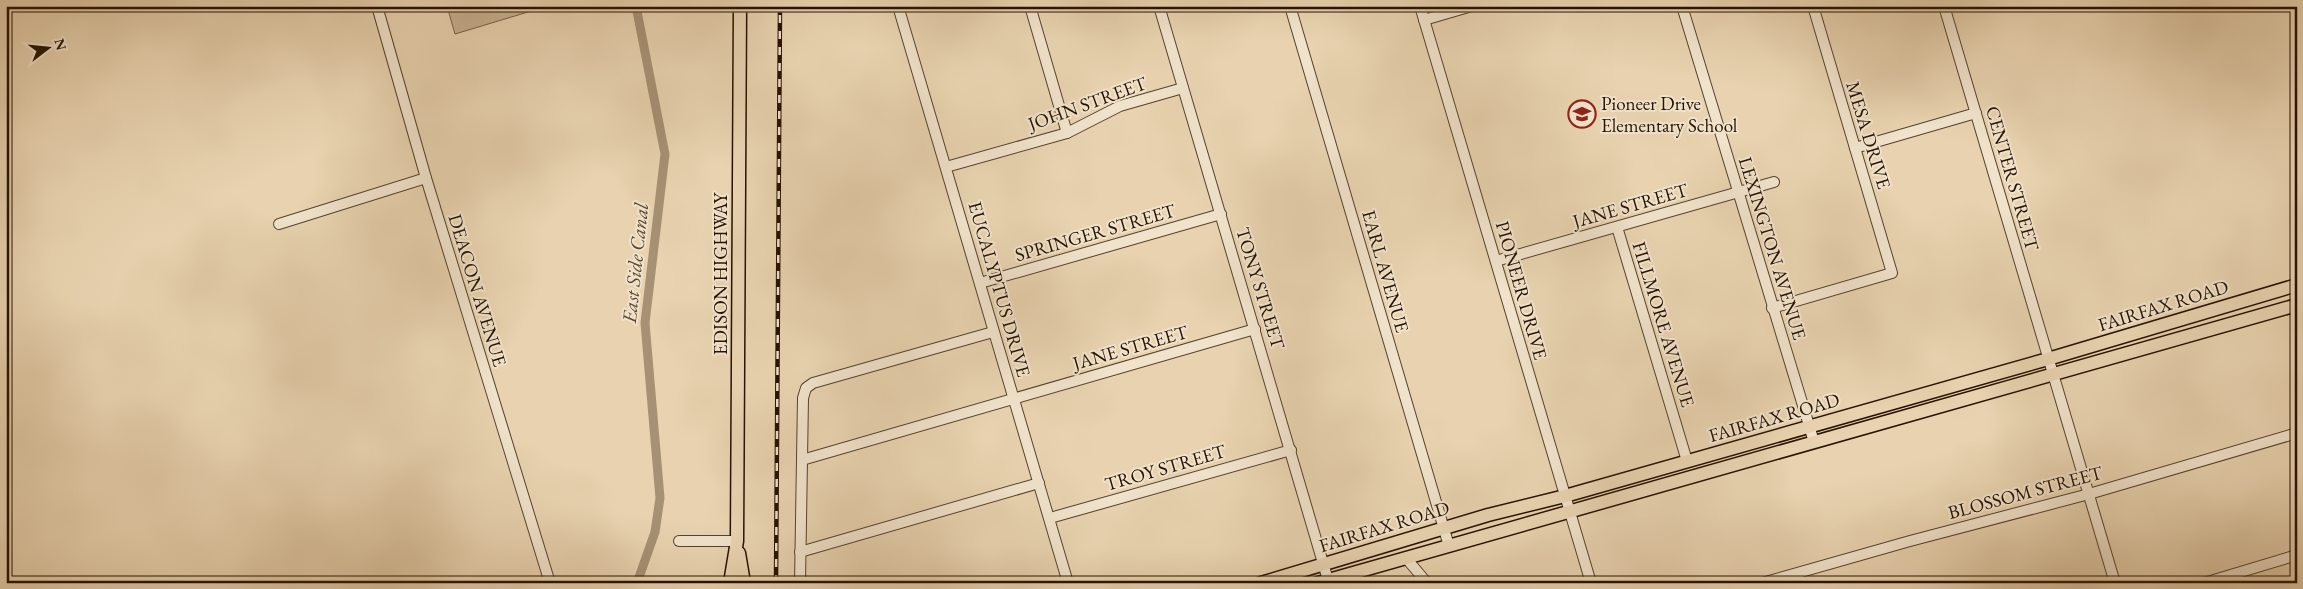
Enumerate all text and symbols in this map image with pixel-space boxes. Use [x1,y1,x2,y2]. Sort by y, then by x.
north arrow [22,22,72,72]
text: N [50,36,71,53]
street label: JOHN STREET [1023,70,1150,137]
street label: MESA DRIVE [1840,78,1897,192]
place label: Pioneer Drive Elementary School [1601,91,1738,138]
school or university icon: Pioneer Drive Elementary School [1567,99,1597,129]
street label: CENTER STREET [1980,103,2045,254]
street label: LEXINGTON AVENUE [1733,154,1812,343]
street label: JANE STREET [1568,177,1691,234]
street label: EDISON HIGHWAY [708,192,733,355]
street label: SPRINGER STREET [1012,198,1178,267]
street label: EUCALYPTUS DRIVE [963,199,1037,380]
water label: East Side Canal [616,201,654,325]
street label: EARL AVENUE [1356,207,1415,335]
street label: DEACON AVENUE [442,211,513,370]
street label: PIONEER DRIVE [1490,218,1553,363]
street label: TONY STREET [1230,224,1291,352]
street label: FILLMORE AVENUE [1626,238,1701,410]
street label: FAIRFAX ROAD [2095,274,2231,337]
street label: JANE STREET [1068,319,1191,376]
street label: FAIRFAX ROAD [1706,387,1843,448]
street label: TROY STREET [1102,438,1229,497]
street label: BLOSSOM STREET [1945,460,2105,525]
street label: FAIRFAX ROAD [1316,495,1452,558]

